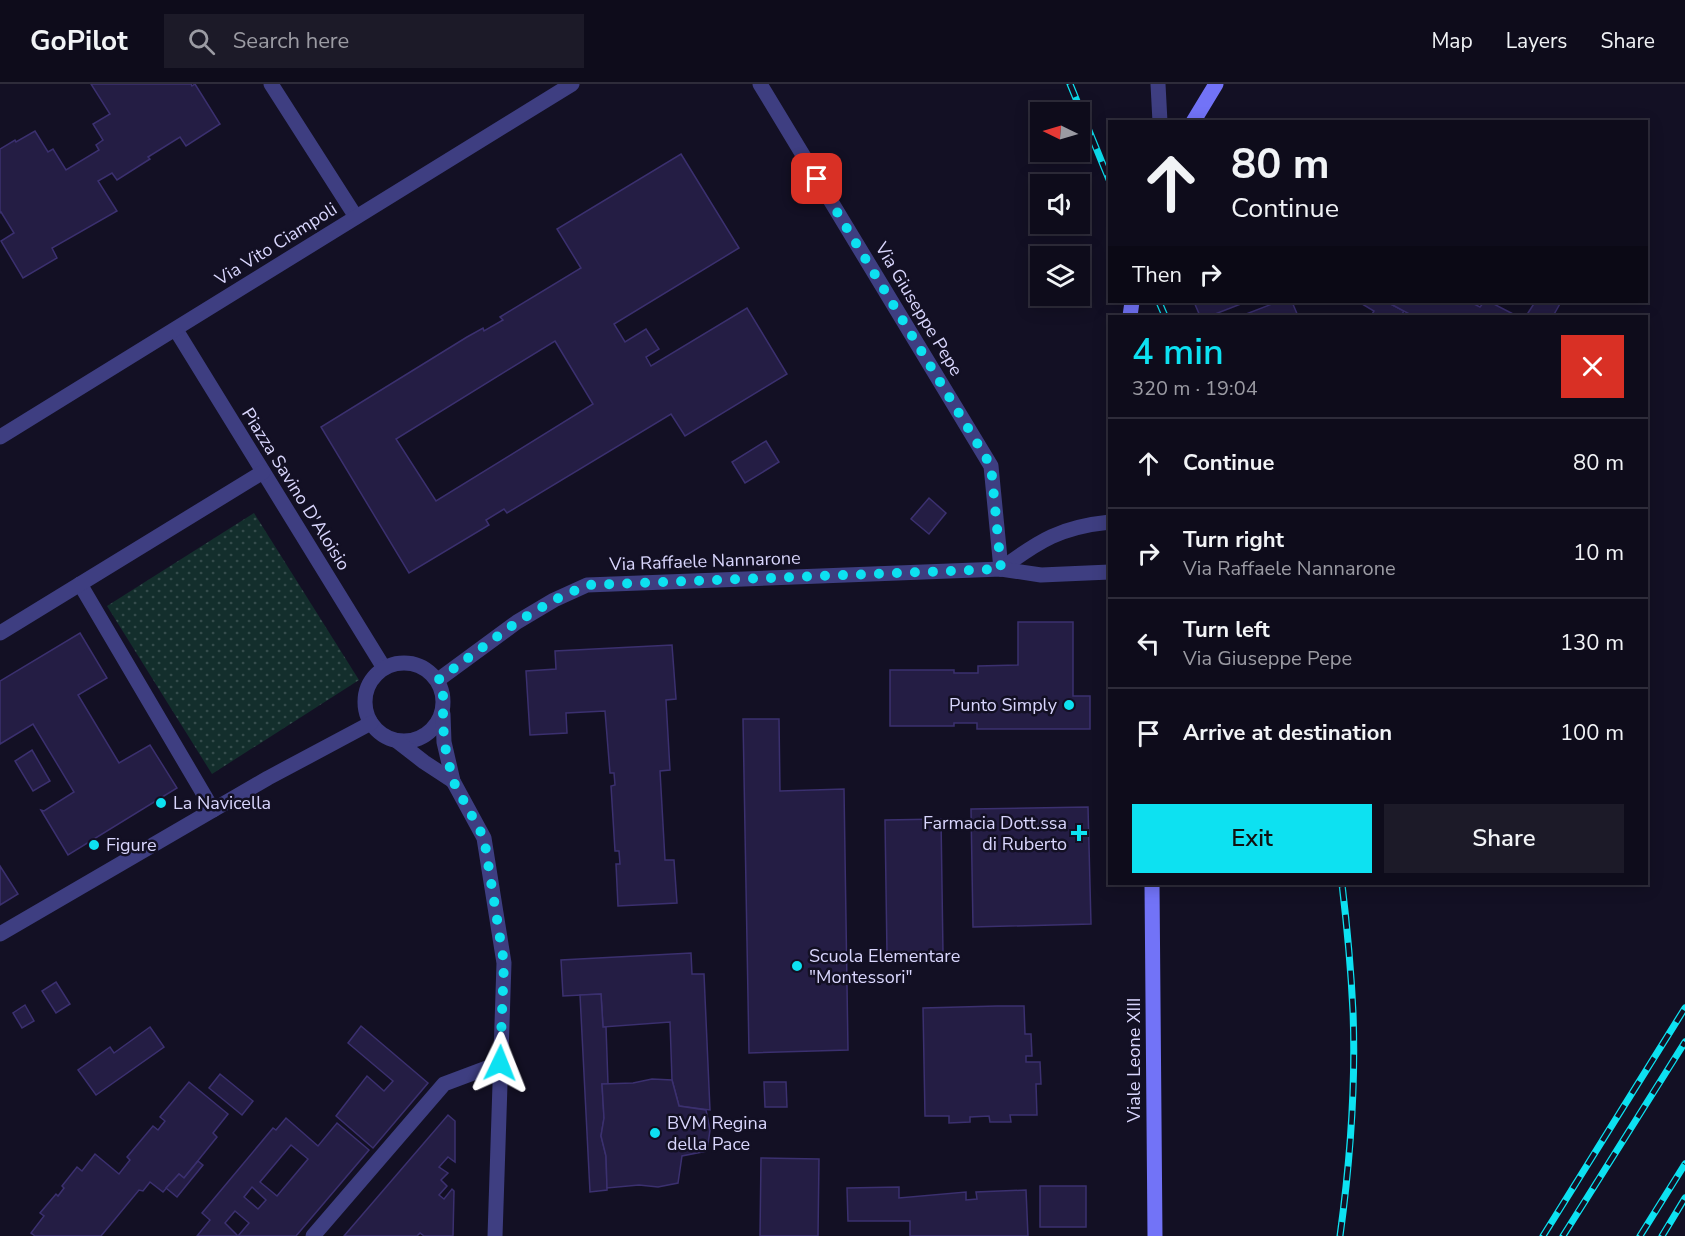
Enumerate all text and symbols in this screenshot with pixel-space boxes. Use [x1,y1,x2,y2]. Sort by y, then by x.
search box [164,14,584,68]
text: GoPilot [30,22,128,60]
icon: search [185,25,218,58]
text: Search here [233,26,349,56]
text: Map [1431,27,1473,55]
text: Layers [1506,27,1567,55]
text: Share [1600,27,1655,55]
north arrow [1030,102,1090,162]
map controls [1030,102,1090,306]
text: 80 m [1231,136,1330,193]
icon: ahead [1132,144,1210,222]
pin [791,153,842,204]
icon: arrive [800,162,833,195]
button: sound [1030,174,1090,234]
text: Continue [1231,190,1339,227]
street label: Via Vito Ciampoli [210,197,341,292]
street label: Via Giuseppe Pepe [869,237,968,380]
button: layers [1030,246,1090,306]
icon: right [1194,258,1227,291]
text: Then [1132,260,1182,290]
text: 4 min [1132,328,1224,377]
button: close [1561,335,1624,398]
text: 320 m · 19:04 [1132,375,1258,402]
street label: Piazza Savino D'Aloisio [236,403,356,575]
icon: ahead [1132,447,1165,480]
text: Continue [1183,448,1274,478]
text: 80 m [1573,448,1624,478]
text: Turn right [1183,525,1284,555]
icon: right [1132,537,1165,570]
text: 10 m [1573,538,1624,568]
street label: Via Raffaele Nannarone [608,546,801,576]
text: Via Raffaele Nannarone [1183,555,1396,582]
text: Turn left [1183,615,1270,645]
icon: left [1132,627,1165,660]
text: 130 m [1560,628,1624,658]
text: Via Giuseppe Pepe [1183,645,1352,672]
place label: Punto Simply [949,693,1058,717]
marker: Punto Simply [1062,698,1076,712]
icon: arrive [1132,717,1165,750]
text: Arrive at destination [1183,718,1392,748]
text: 100 m [1560,718,1624,748]
place label: La Navicella [173,791,271,815]
marker: La Navicella [154,796,168,810]
button: Exit [1132,804,1372,873]
button: Share [1384,804,1624,873]
place label: Farmacia Dott.ssa di Ruberto [923,811,1067,856]
marker: Farmacia Dott.ssa di Ruberto [1072,826,1086,840]
place label: Figure [106,833,157,857]
marker: Figure [87,838,101,852]
place label: Scuola Elementare "Montessori" [809,944,960,989]
marker: Scuola Elementare "Montessori" [790,959,804,973]
street label: Viale Leone XIII [1122,998,1146,1123]
position arrow [468,1031,532,1095]
place label: BVM Regina della Pace [667,1111,767,1156]
marker: BVM Regina della Pace [648,1126,662,1140]

